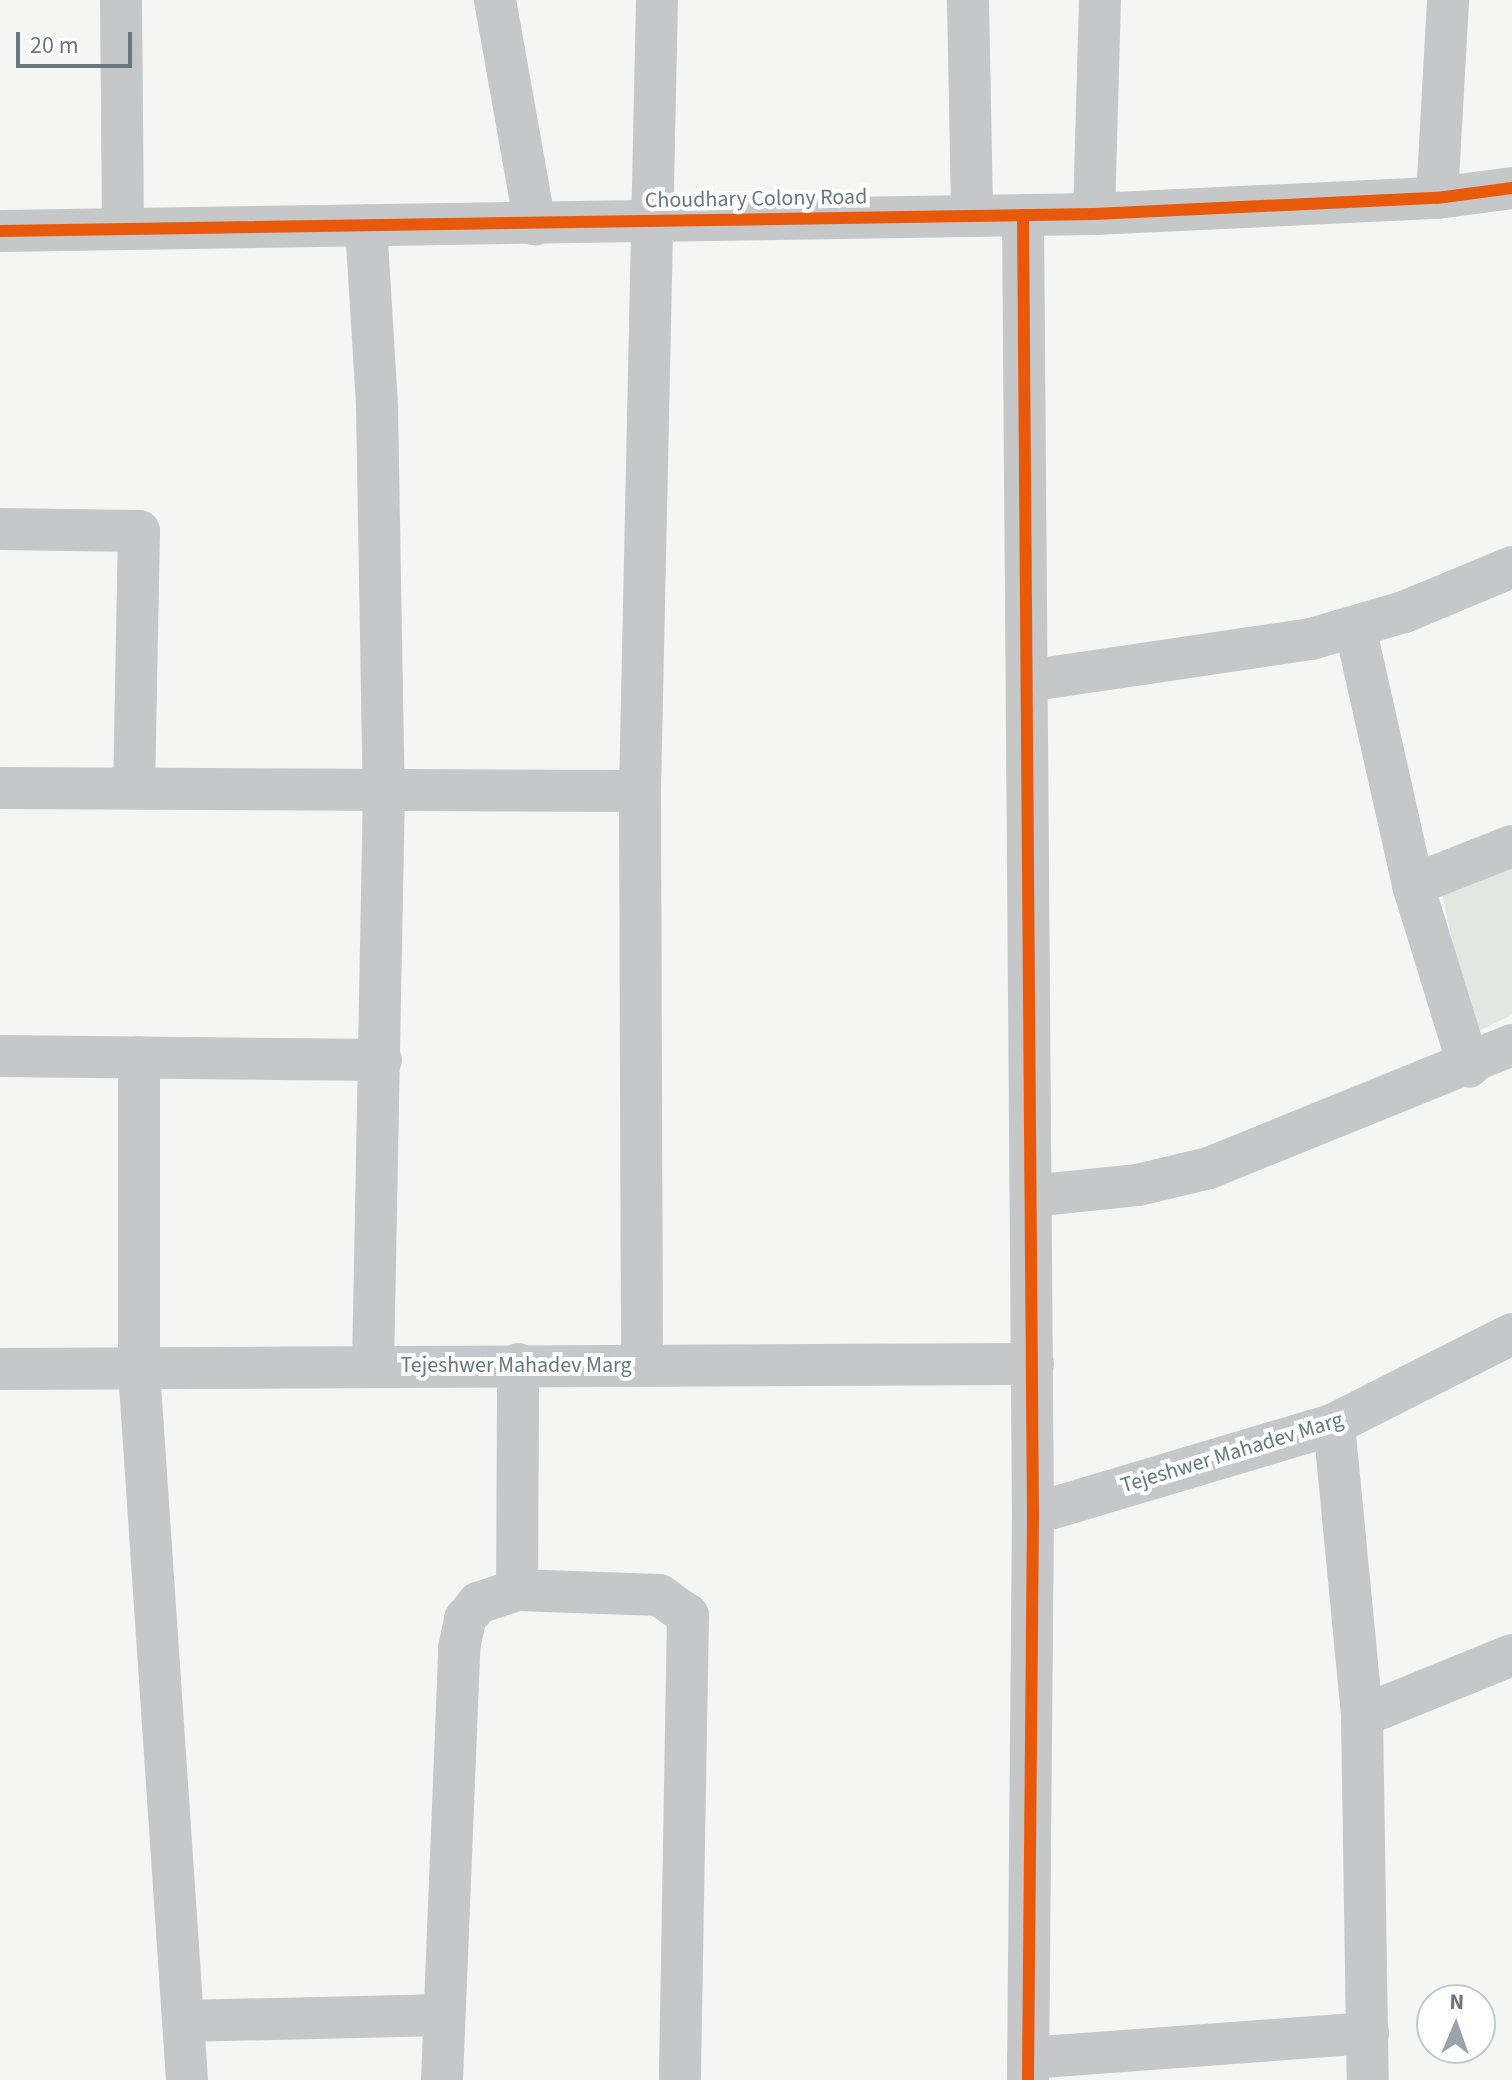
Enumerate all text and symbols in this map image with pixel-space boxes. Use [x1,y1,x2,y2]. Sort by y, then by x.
scale bar [20,16,136,66]
text: 20 m [30,28,79,63]
street label: Choudhary Colony Road [645,184,867,214]
street label: Tejeshwer Mahadev Marg [400,1353,632,1379]
street label: Tejeshwer Mahadev Marg [1118,1407,1346,1499]
north arrow [1416,1984,1496,2064]
text: N [1449,1986,1465,2018]

